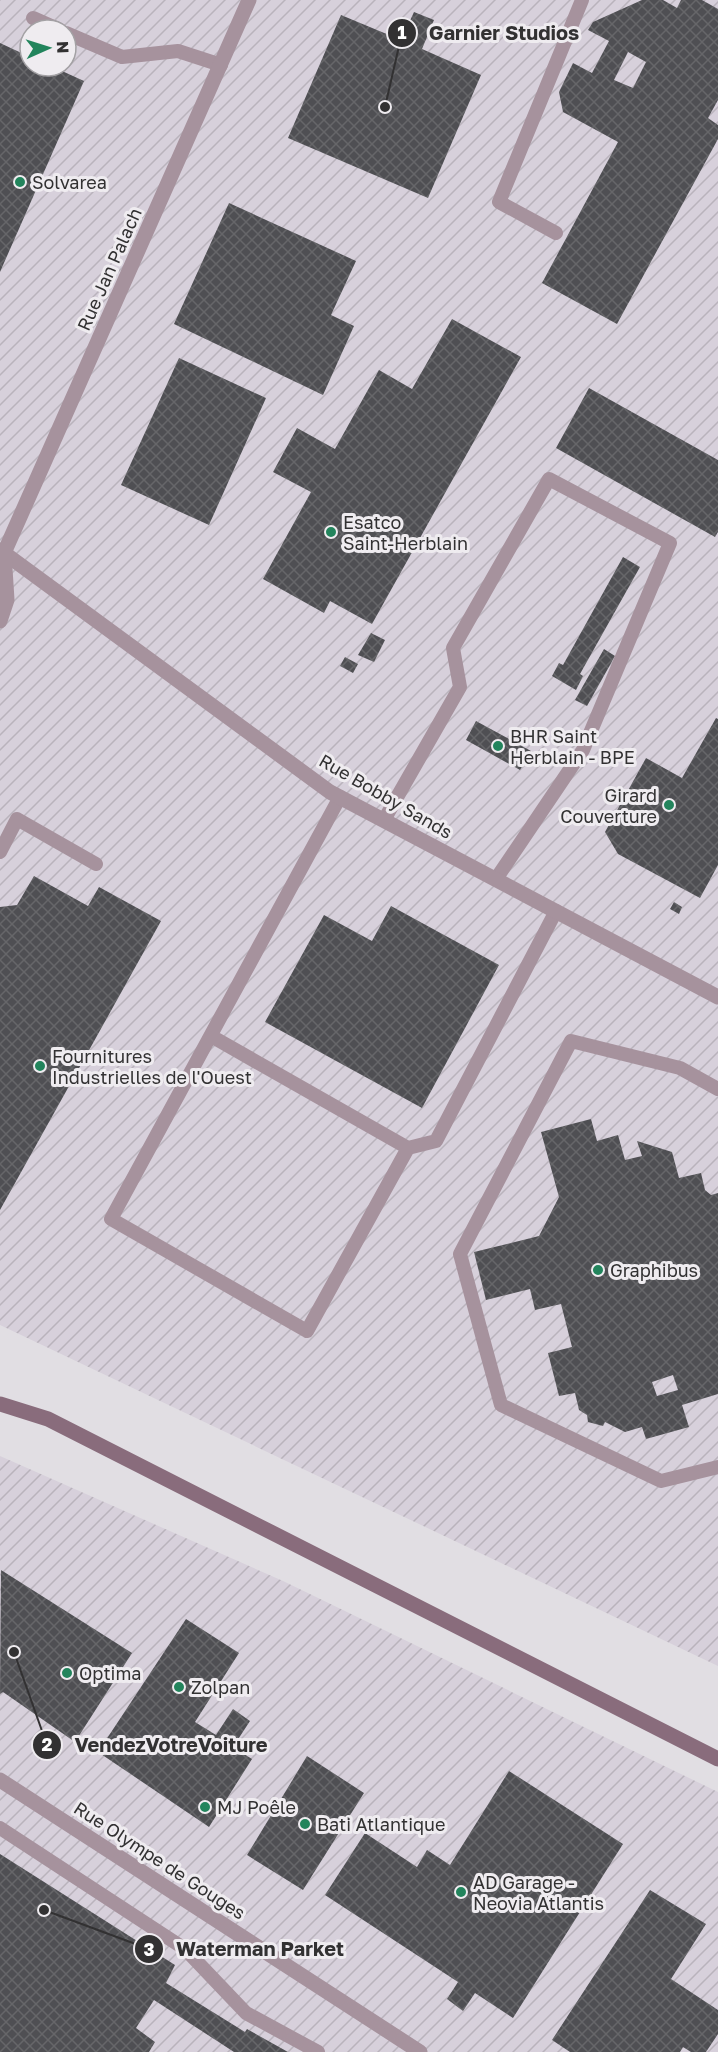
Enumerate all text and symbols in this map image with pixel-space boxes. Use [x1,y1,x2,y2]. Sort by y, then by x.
callout: Garnier Studios [387,14,591,52]
north arrow [18,18,78,78]
text: Garnier Studios [429,20,579,44]
text: 1 [397,21,407,43]
text: N [53,41,73,54]
place label: Solvarea [32,171,107,193]
marker: Solvarea [13,175,27,189]
street label: Rue Jan Palach [72,204,146,334]
place label: Esatco Saint-Herblain [343,511,468,554]
marker: Esatco Saint-Herblain [324,525,338,539]
place label: BHR Saint Herblain - BPE [510,725,635,768]
marker: BHR Saint Herblain - BPE [491,739,505,753]
street label: Rue Bobby Sands [315,749,457,843]
place label: Girard Couverture [560,784,657,827]
marker: Girard Couverture [662,798,676,812]
place label: Fournitures Industrielles de l'Ouest [52,1045,252,1088]
marker: Fournitures Industrielles de l'Ouest [33,1059,47,1073]
place label: Graphibus [610,1259,698,1281]
marker: Graphibus [591,1263,605,1277]
place label: Optima [79,1662,142,1684]
marker: Optima [60,1666,74,1680]
place label: Zolpan [191,1676,250,1698]
marker: Zolpan [172,1680,186,1694]
callout: VendezVotreVoiture [32,1726,279,1764]
text: VendezVotreVoiture [75,1732,268,1756]
text: 2 [42,1733,53,1755]
street label: Rue Olympe de Gouges [70,1796,250,1924]
place label: MJ Poêle [217,1796,296,1818]
marker: MJ Poêle [198,1800,212,1814]
place label: Bati Atlantique [317,1813,445,1835]
marker: Bati Atlantique [298,1817,312,1831]
place label: AD Garage - Neovia Atlantis [473,1871,604,1914]
marker: AD Garage - Neovia Atlantis [454,1885,468,1899]
callout: Waterman Parket [134,1930,356,1968]
text: Waterman Parket [176,1936,344,1960]
text: 3 [144,1938,155,1960]

